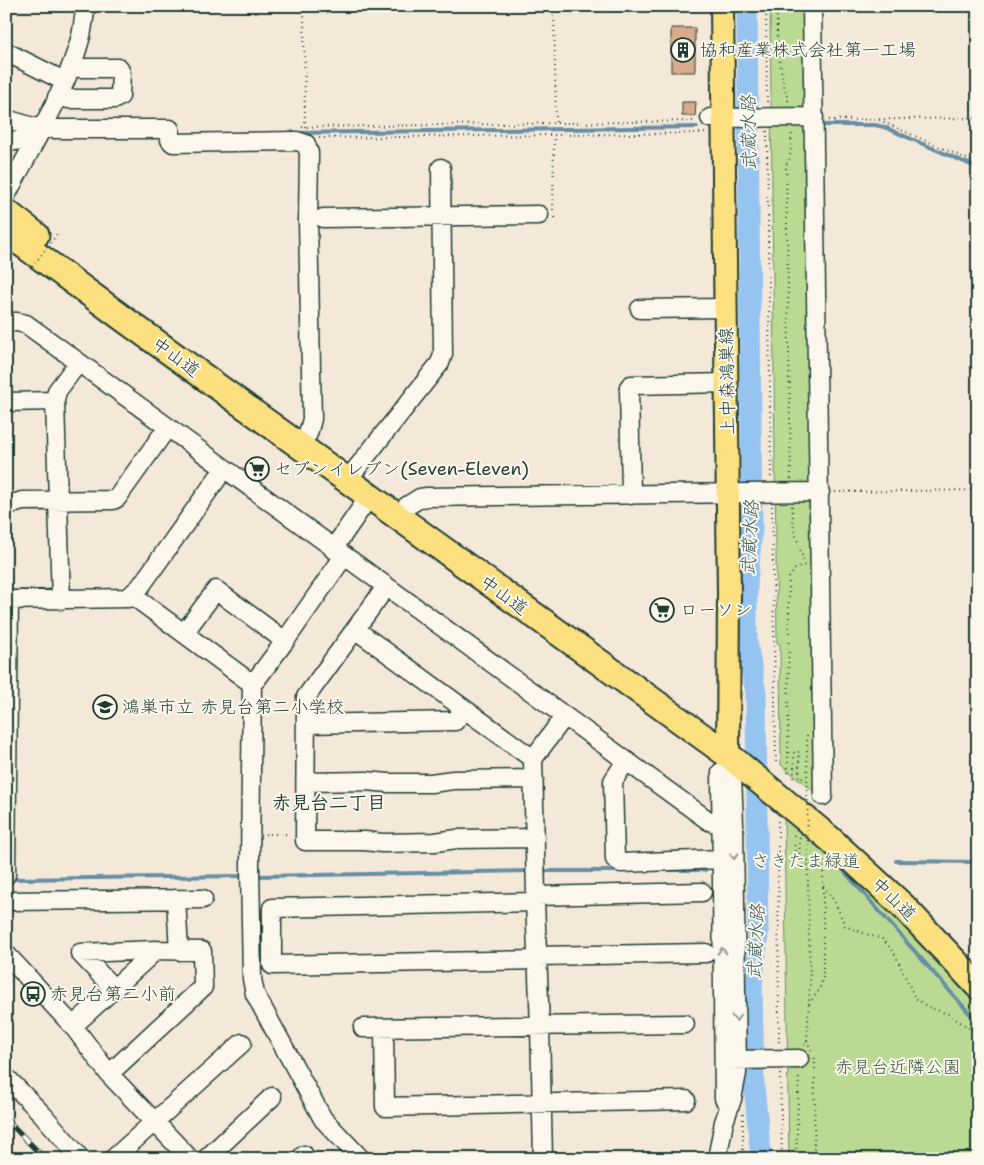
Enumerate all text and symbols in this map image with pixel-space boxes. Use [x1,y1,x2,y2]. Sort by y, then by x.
building icon: 協和産業株式会社第一工場 [670,37,696,63]
place label: 協和産業株式会社第一工場 [700,38,916,62]
water label: 武蔵水路 [735,94,762,171]
street label: 上中森鴻巣線 [714,327,740,435]
street label: 中山道 [147,331,205,383]
supermarket icon: セブンイレブン(Seven-Eleven) [244,456,270,482]
place label: セブンイレブン(Seven-Eleven) [274,457,529,481]
water label: 武蔵水路 [735,498,764,577]
street label: 中山道 [475,569,533,621]
supermarket icon: ローソン [649,597,675,623]
place label: ローソン [680,598,752,622]
school or university icon: 鴻巣市立 赤見台第二小学校 [92,694,118,720]
place label: 鴻巣市立 赤見台第二小学校 [122,695,344,719]
district label: 赤見台二丁目 [272,790,386,815]
park label: さきたま緑道 [752,849,860,873]
one-way arrow [729,852,740,860]
street label: 中山道 [866,872,922,926]
water label: 武蔵水路 [741,902,770,981]
one-way arrow [717,946,727,954]
bus stop icon: 赤見台第二小前 [20,981,46,1007]
place label: 赤見台第二小前 [50,982,176,1006]
one-way arrow [731,1014,742,1022]
park label: 赤見台近隣公園 [835,1055,961,1079]

